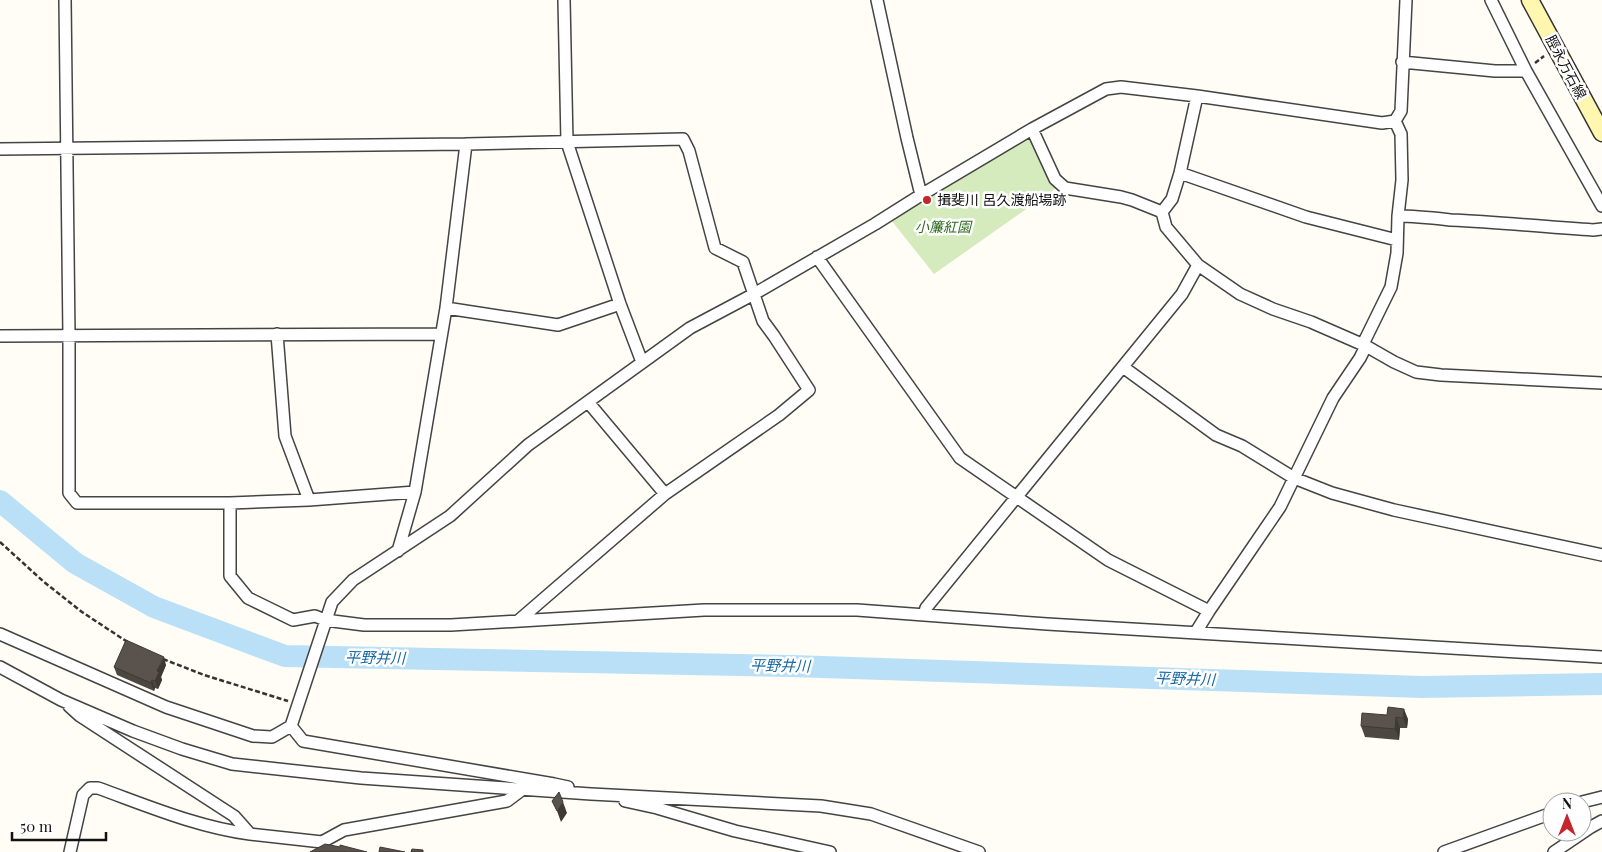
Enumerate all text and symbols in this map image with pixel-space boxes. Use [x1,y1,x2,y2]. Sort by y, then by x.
street label: 脛永万石線 [1542,31,1591,102]
place label: 揖斐川 呂久渡船場跡 [937,190,1067,209]
marker: 揖斐川 呂久渡船場跡 [921,194,933,206]
park label: 小簾紅園 [915,217,973,236]
water label: 平野井川 [345,646,407,668]
water label: 平野井川 [750,654,812,676]
water label: 平野井川 [1155,667,1217,689]
north arrow [1542,792,1592,842]
text: N [1562,794,1572,813]
scale bar [12,810,106,842]
text: 50 m [20,816,53,836]

